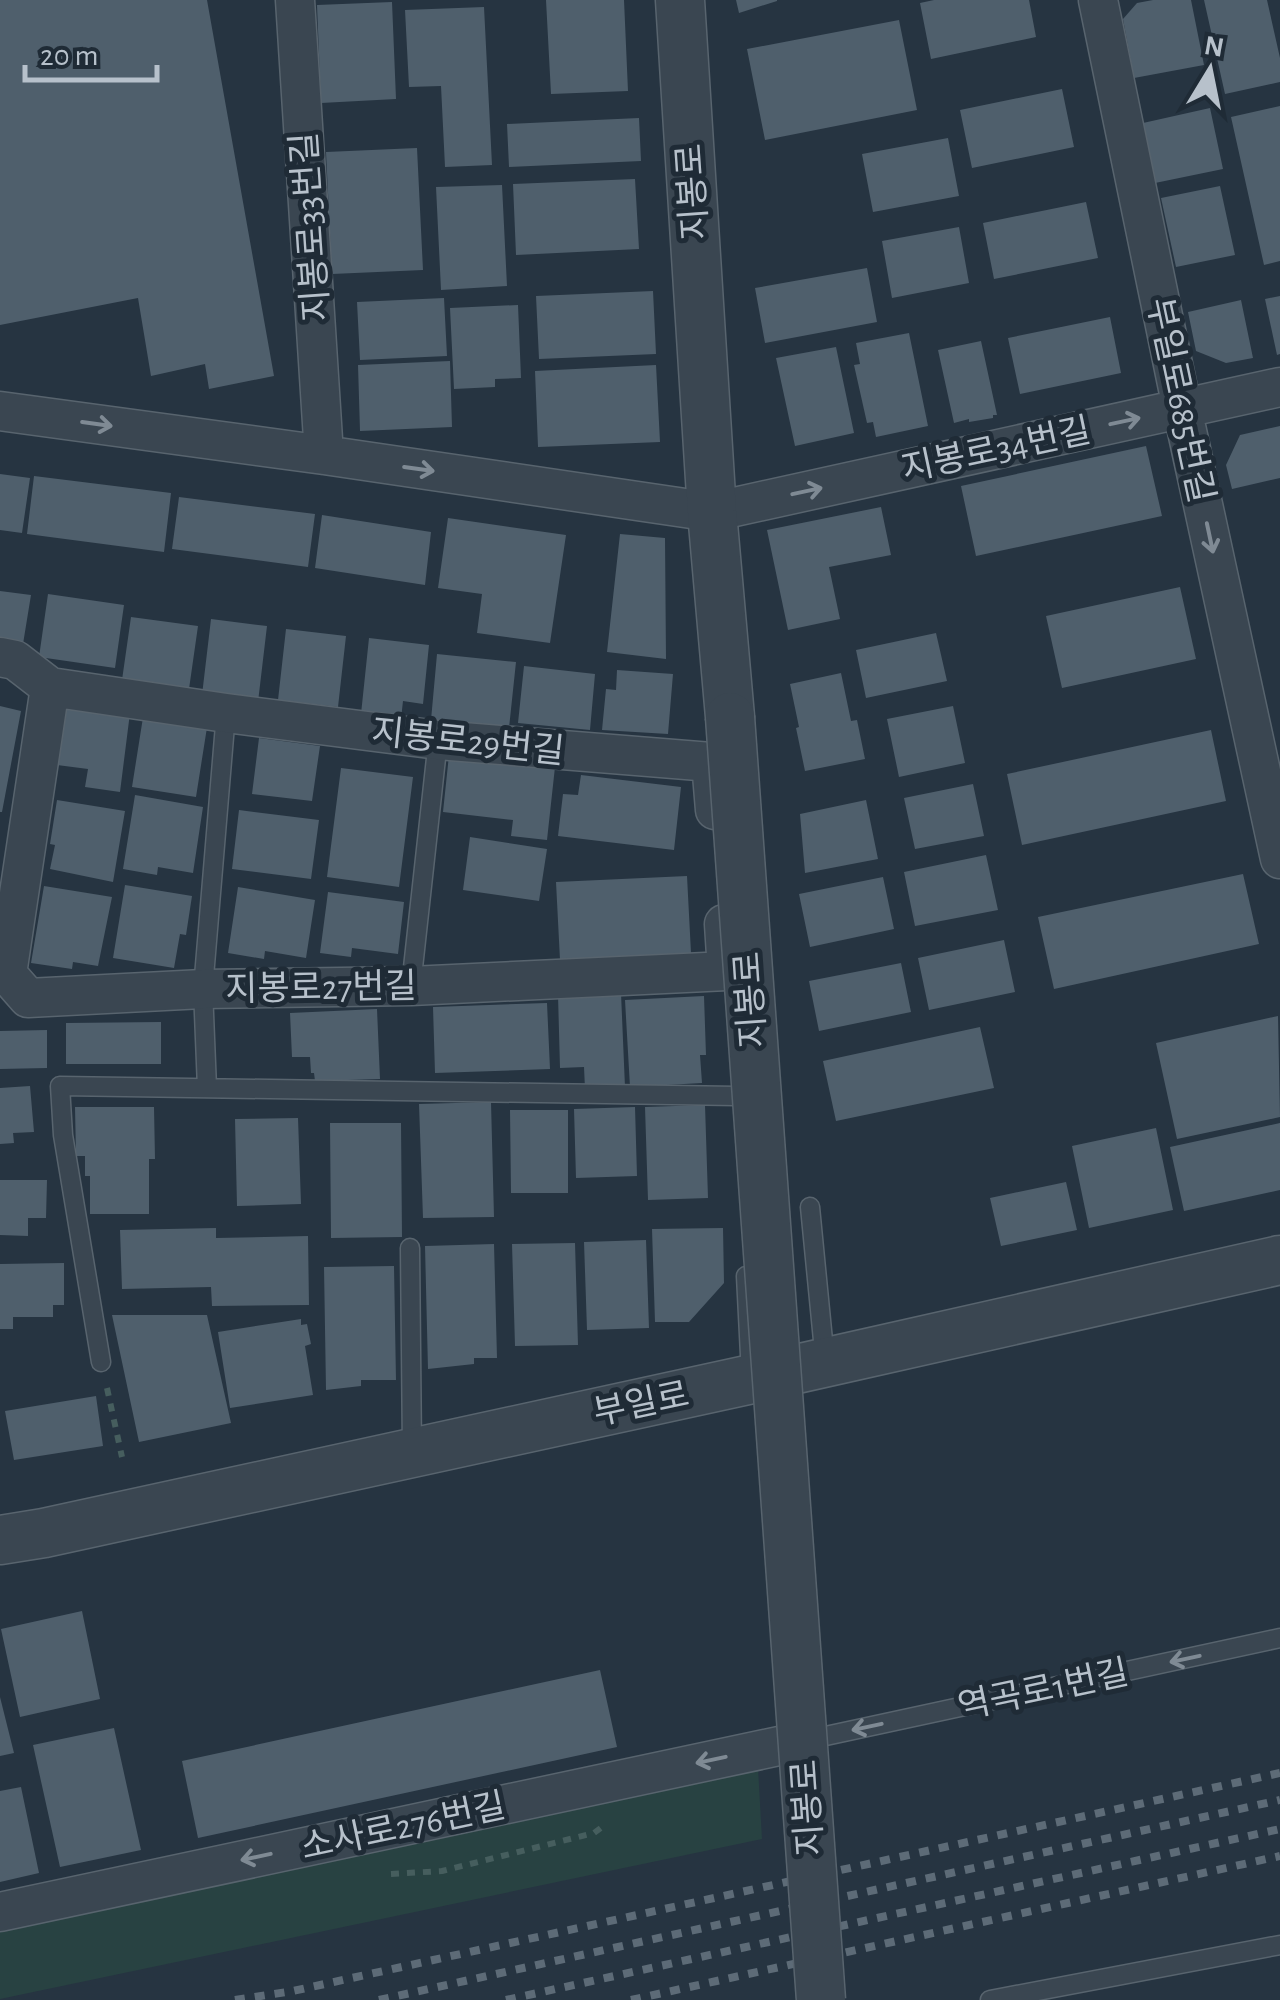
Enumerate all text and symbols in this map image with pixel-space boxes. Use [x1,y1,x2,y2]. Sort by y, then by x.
scale bar [25,20,158,82]
north arrow [1160,20,1260,120]
text: N [1202,32,1226,63]
text: 20 m [40,41,98,71]
street label: 지봉로33번길 [286,131,336,323]
street label: 지봉로 [672,142,714,241]
street label: 부일로685번길 [1141,294,1219,506]
one-way arrow [1108,411,1140,429]
street label: 지봉로34번길 [898,412,1094,488]
one-way arrow [80,415,112,434]
one-way arrow [402,460,434,478]
one-way arrow [790,481,822,499]
one-way arrow [1202,521,1220,553]
street label: 지봉로29번길 [370,714,566,770]
street label: 지봉로 [730,950,772,1049]
street label: 지봉로27번길 [225,968,417,1008]
street label: 부일로 [590,1376,692,1432]
one-way arrow [1170,1650,1202,1669]
street label: 역곡로1번길 [955,1654,1132,1726]
one-way arrow [852,1719,884,1738]
one-way arrow [696,1752,728,1771]
street label: 지봉로 [787,1758,829,1857]
street label: 소사로276번길 [298,1788,509,1866]
one-way arrow [241,1849,273,1868]

